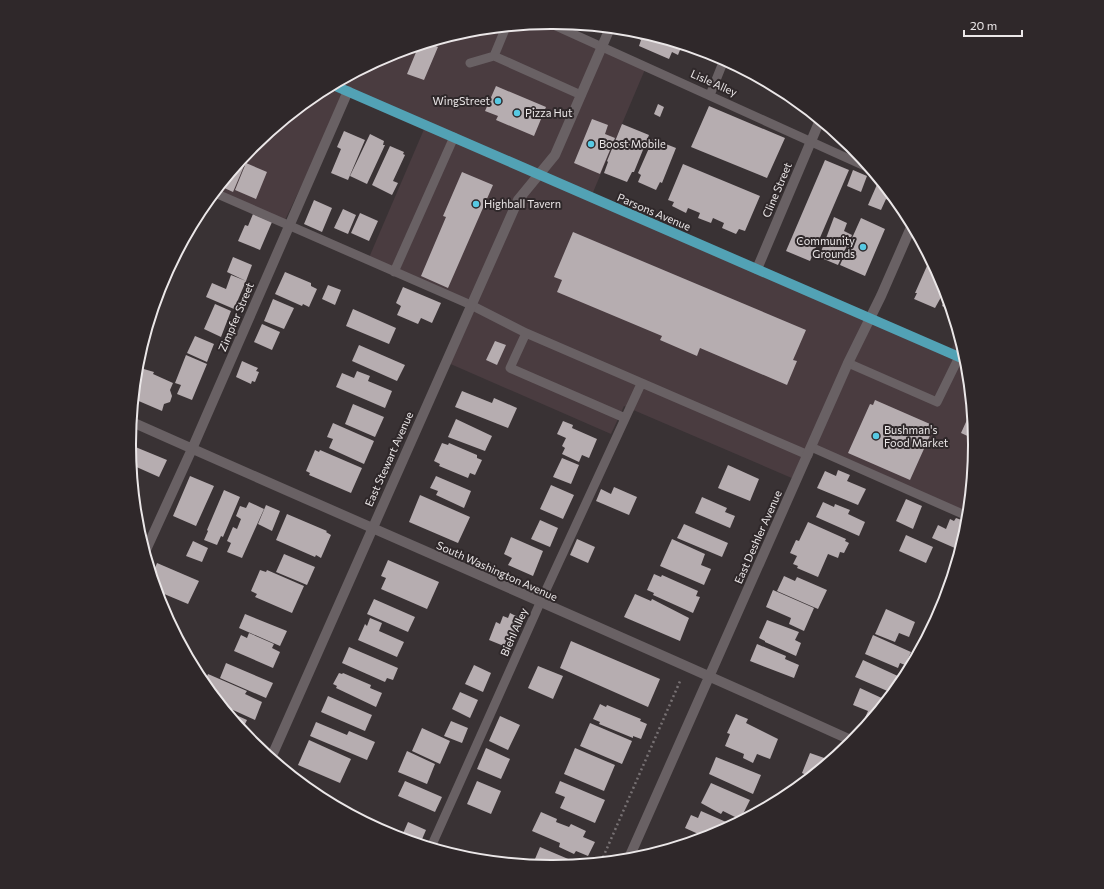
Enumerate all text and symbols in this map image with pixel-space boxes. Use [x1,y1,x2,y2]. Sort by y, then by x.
scale bar [964,12,1022,38]
text: 20 m [970,18,997,32]
street label: Lisle Alley [689,67,740,99]
place label: WingStreet [433,94,490,107]
marker: WingStreet [493,96,503,106]
place label: Pizza Hut [525,106,573,119]
marker: Pizza Hut [512,108,522,118]
place label: Boost Mobile [599,137,666,150]
marker: Boost Mobile [586,139,596,149]
street label: Cline Street [759,160,794,219]
street label: Parsons Avenue [616,190,693,233]
place label: Highball Tavern [484,197,561,210]
marker: Highball Tavern [471,199,481,209]
place label: Community Grounds [796,234,855,260]
marker: Community Grounds [858,242,868,252]
street label: Zimpfer Street [215,280,256,353]
street label: East Stewart Avenue [362,409,415,508]
place label: Bushman's Food Market [884,423,949,449]
marker: Bushman's Food Market [871,431,881,441]
street label: East Deshler Avenue [731,488,784,586]
street label: South Washington Avenue [435,538,560,603]
street label: Biehl Alley [497,605,530,658]

